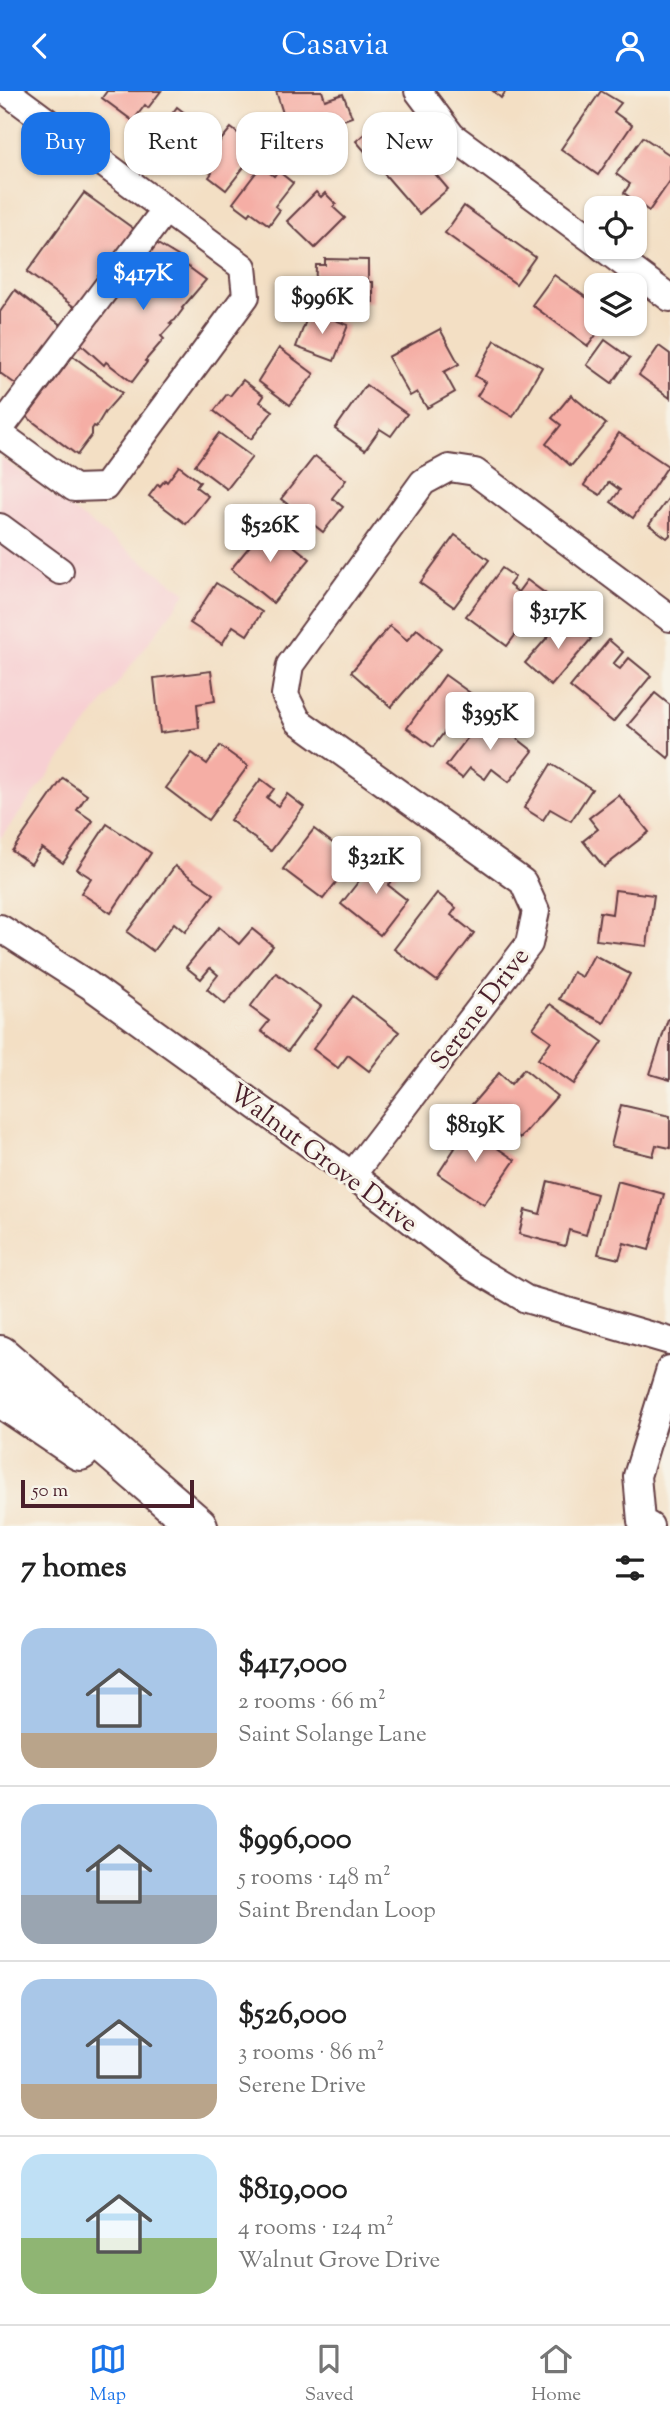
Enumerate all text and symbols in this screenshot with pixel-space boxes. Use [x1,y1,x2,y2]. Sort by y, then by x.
text: Casavia [281,23,389,69]
icon: back [21,27,59,65]
icon: person [611,27,649,65]
chip: Buy [21,112,110,175]
chip: Rent [124,112,222,175]
chip: Filters [236,112,348,175]
chip: New [362,112,457,175]
map controls [584,196,647,336]
button: locate [584,196,647,259]
pin: $417K [94,253,192,312]
text: $417K [113,258,173,291]
button: layers [584,273,647,336]
pin: $996K [273,277,371,336]
text: $996K [291,282,353,315]
pin: $526K [221,505,319,564]
text: $526K [241,510,299,543]
pin: $317K [509,591,607,651]
text: $317K [529,597,587,630]
pin: $395K [441,693,539,752]
text: $395K [461,698,519,731]
pin: $321K [327,837,425,896]
text: $321K [348,842,404,875]
street label: Serene Drive [423,941,539,1078]
street label: Walnut Grove Drive [220,1075,425,1243]
pin: $819K [426,1105,524,1164]
text: $819K [445,1110,505,1143]
scale bar [21,1477,194,1509]
text: 50 m [32,1478,68,1505]
text: 7 homes [21,1547,126,1590]
icon: filters [611,1549,649,1587]
text: $417,000 [238,1643,347,1686]
icon: home [77,1656,161,1740]
text: 2 rooms · 66 m² [238,1686,386,1719]
text: Saint Solange Lane [238,1719,427,1752]
text: $996,000 [238,1819,352,1862]
icon: home [77,1832,161,1916]
text: 5 rooms · 148 m² [238,1862,391,1895]
text: Saint Brendan Loop [238,1895,436,1928]
text: $526,000 [238,1994,347,2037]
icon: home [77,2007,161,2091]
text: 3 rooms · 86 m² [238,2037,384,2070]
text: Serene Drive [238,2070,366,2103]
text: $819,000 [238,2169,348,2212]
icon: home [77,2182,161,2266]
text: 4 rooms · 124 m² [238,2212,394,2245]
text: Walnut Grove Drive [238,2245,440,2278]
tab: Map [89,2340,127,2409]
tab: Saved [305,2340,353,2409]
tab: Home [531,2340,581,2409]

